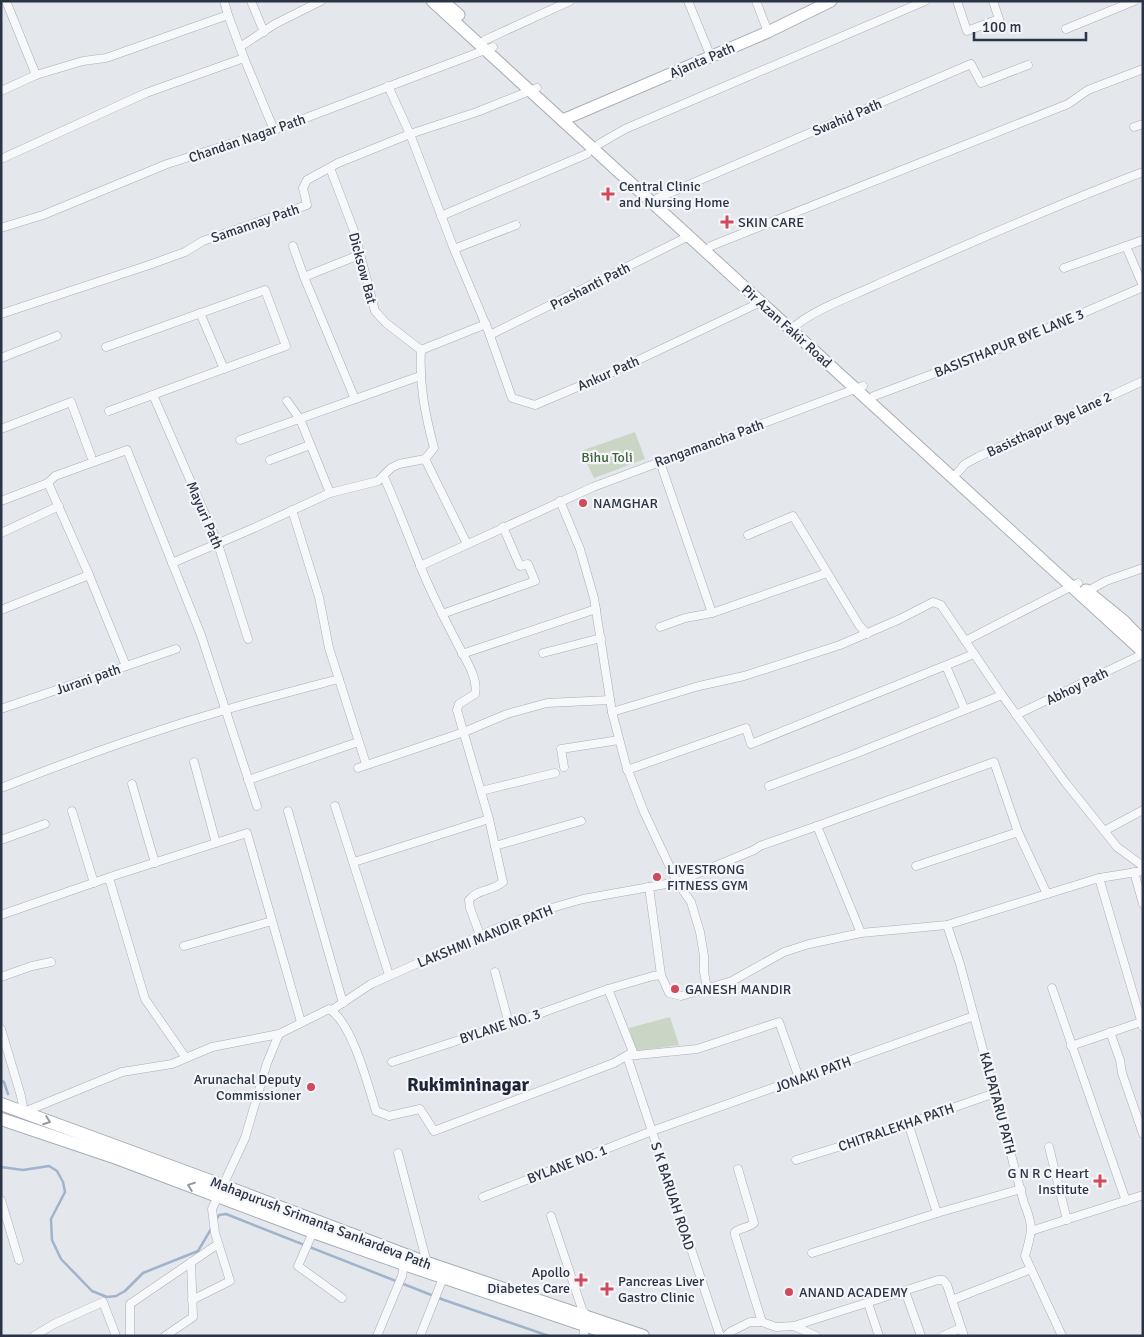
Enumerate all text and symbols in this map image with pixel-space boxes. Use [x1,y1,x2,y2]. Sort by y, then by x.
scale bar [974,10,1086,42]
text: 100 m [982,18,1022,36]
street label: Ajanta Path [667,39,737,82]
street label: Swahid Path [810,95,884,140]
street label: Chandan Nagar Path [187,111,308,166]
place label: Central Clinic and Nursing Home [619,178,730,211]
marker: Central Clinic and Nursing Home [601,187,615,201]
street label: Samannay Path [209,200,301,246]
place label: SKIN CARE [738,214,804,231]
marker: SKIN CARE [720,215,734,229]
street label: Dicksow Bat [345,231,380,306]
street label: Prashanti Path [547,259,633,314]
street label: Pir Azan Fakir Road [738,281,835,371]
street label: BASISTHAPUR BYE LANE 3 [932,306,1087,381]
street label: Ankur Path [575,352,642,395]
street label: Basisthapur Bye lane 2 [984,388,1114,461]
street label: Rangamancha Path [652,416,766,471]
park label: Bihu Toli [581,449,633,466]
street label: Mayuri Path [183,479,226,552]
place label: NAMGHAR [593,495,658,512]
marker: NAMGHAR [577,497,589,509]
street label: Jurani path [53,660,123,698]
street label: Abhoy Path [1043,664,1111,709]
place label: LIVESTRONG FITNESS GYM [667,861,748,894]
marker: LIVESTRONG FITNESS GYM [651,871,663,883]
street label: LAKSHMI MANDIR PATH [415,901,556,972]
place label: GANESH MANDIR [685,981,791,998]
marker: GANESH MANDIR [669,983,681,995]
street label: BYLANE NO. 3 [458,1005,543,1048]
street label: KALPATARU PATH [976,1050,1019,1156]
street label: JONAKI PATH [773,1053,854,1096]
place label: Arunachal Deputy Commissioner [194,1071,302,1104]
district label: Rukimininagar [407,1073,529,1097]
marker: Arunachal Deputy Commissioner [305,1081,317,1093]
street label: CHITRALEKHA PATH [836,1100,956,1155]
one-way arrow [42,1115,51,1125]
street label: S K BARUAH ROAD [647,1140,698,1252]
street label: BYLANE NO. 1 [525,1141,609,1187]
place label: G N R C Heart Institute [1007,1165,1089,1198]
street label: Mahapurush Srimanta Sankardeva Path [208,1173,434,1274]
marker: G N R C Heart Institute [1093,1174,1107,1188]
one-way arrow [187,1182,196,1192]
place label: Apollo Diabetes Care [487,1264,570,1297]
marker: Apollo Diabetes Care [574,1273,588,1287]
place label: Pancreas Liver Gastro Clinic [618,1273,705,1306]
marker: Pancreas Liver Gastro Clinic [600,1282,614,1296]
place label: ANAND ACADEMY [799,1284,908,1301]
marker: ANAND ACADEMY [783,1286,795,1298]

